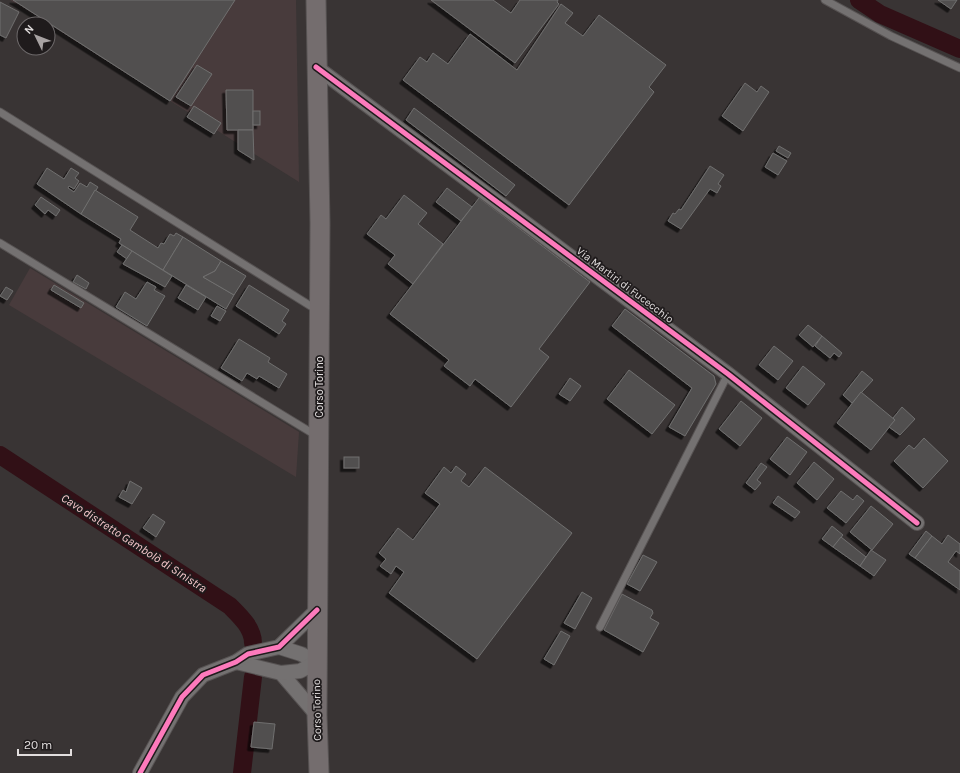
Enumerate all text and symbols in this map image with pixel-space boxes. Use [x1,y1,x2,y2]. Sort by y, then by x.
north arrow [16,16,56,56]
text: N [22,22,36,37]
street label: Via Martiri di Fucecchio [574,244,676,326]
street label: Corso Torino [313,356,326,418]
water label: Cavo distretto Gambolò di Sinistra [59,491,209,595]
street label: Corso Torino [310,679,324,741]
scale bar [18,731,71,757]
text: 20 m [24,738,52,752]

